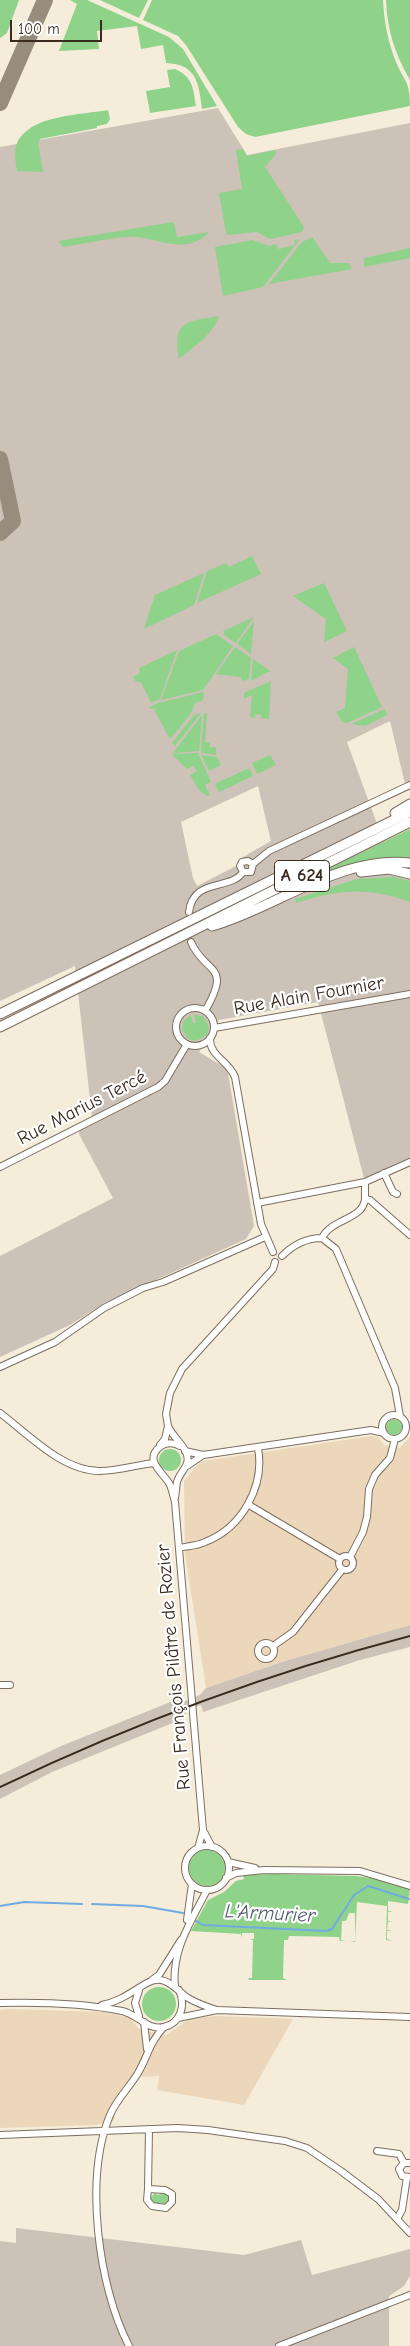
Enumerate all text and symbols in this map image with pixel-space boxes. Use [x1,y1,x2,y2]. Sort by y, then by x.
scale bar [12,10,105,42]
text: 100 m [18,20,60,38]
road number: A 624 [274,860,330,891]
street label: Rue Alain Fournier [232,972,386,1020]
street label: Rue Marius Tercé [14,1066,150,1150]
street label: Rue François Pilâtre de Rozier [152,1543,196,1791]
water label: L'Armurier [224,1900,316,1928]

